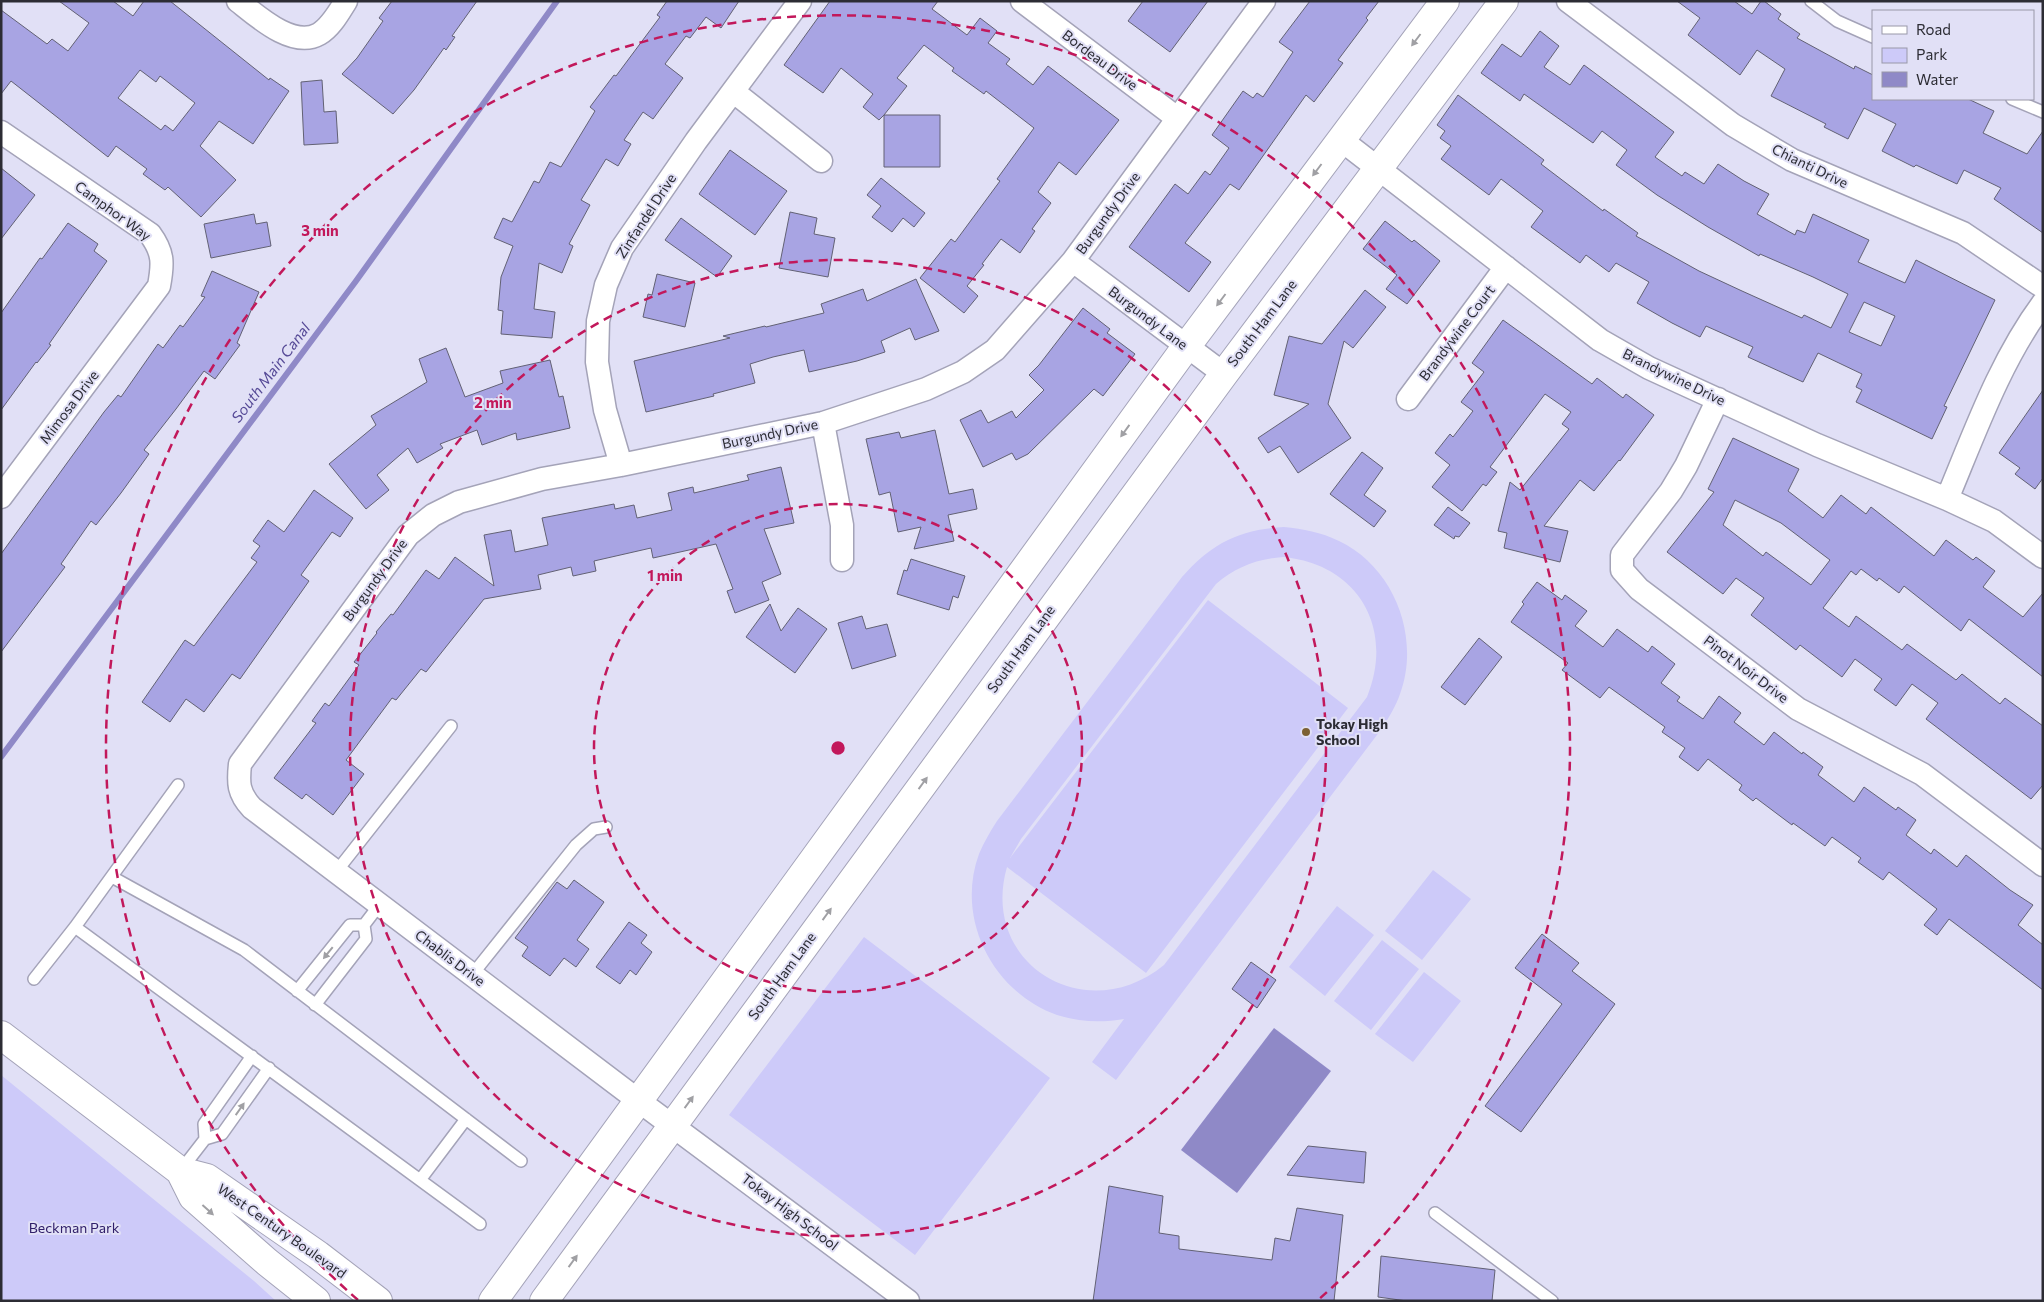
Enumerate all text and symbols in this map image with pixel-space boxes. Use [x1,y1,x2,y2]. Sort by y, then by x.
legend [1872,10,2034,100]
text: Road [1916,20,1951,38]
street label: Bordeau Drive [1059,26,1141,93]
one-way arrow [1410,33,1421,46]
text: Park [1916,45,1947,63]
text: Water [1916,70,1958,88]
street label: Chianti Drive [1769,140,1851,191]
one-way arrow [1312,163,1323,176]
street label: Burgundy Drive [1072,168,1143,257]
street label: Zinfandel Drive [612,170,679,261]
street label: Camphor Way [72,177,155,244]
text: 3 min [301,221,339,239]
street label: South Ham Lane [1223,276,1300,369]
street label: Brandywine Court [1415,281,1498,384]
street label: Burgundy Lane [1105,282,1191,353]
one-way arrow [1216,293,1226,307]
water label: South Main Canal [227,318,314,426]
street label: Brandywine Drive [1620,344,1728,409]
street label: Mimosa Drive [35,367,102,447]
text: 2 min [474,393,512,411]
street label: Burgundy Drive [720,415,819,452]
one-way arrow [1120,424,1130,438]
street label: Burgundy Drive [339,535,410,624]
text: 1 min [647,566,683,584]
street label: South Ham Lane [983,602,1058,696]
street label: Pinot Noir Drive [1701,631,1792,706]
place label: Tokay High School [1316,715,1388,748]
marker: Tokay High School [1300,726,1312,738]
centre of rings [829,739,847,757]
one-way arrow [918,776,928,790]
one-way arrow [821,908,832,921]
street label: Chablis Drive [412,926,489,989]
street label: South Ham Lane [744,929,819,1023]
one-way arrow [323,946,333,960]
one-way arrow [684,1095,694,1109]
one-way arrow [235,1103,245,1116]
street label: Tokay High School [739,1170,842,1254]
street label: West Century Boulevard [215,1180,350,1282]
one-way arrow [201,1204,214,1215]
park label: Beckman Park [29,1219,120,1236]
one-way arrow [568,1254,578,1268]

